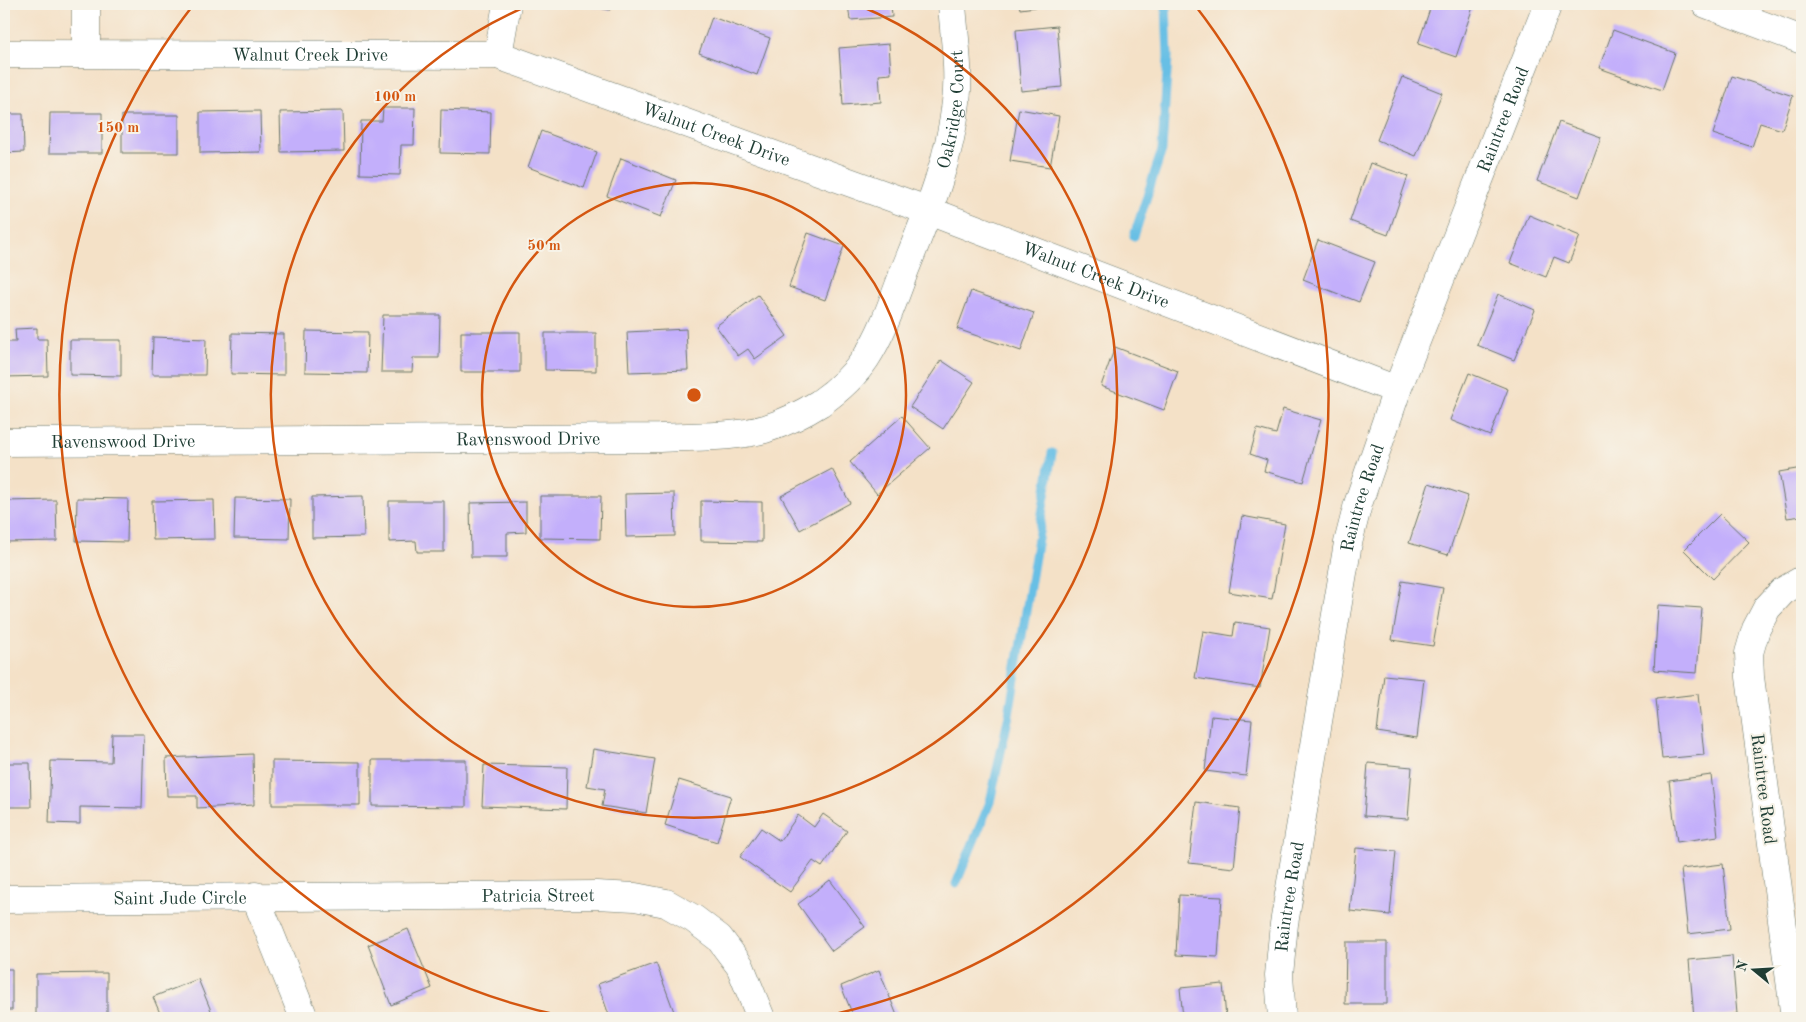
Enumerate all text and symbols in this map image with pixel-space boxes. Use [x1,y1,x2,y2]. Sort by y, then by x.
street label: Walnut Creek Drive [232,46,388,65]
street label: Oakridge Court [935,49,967,171]
street label: Raintree Road [1475,64,1533,175]
text: 100 m [374,90,416,105]
street label: Walnut Creek Drive [639,100,792,170]
text: 150 m [97,121,139,136]
text: 50 m [527,239,561,254]
street label: Walnut Creek Drive [1019,239,1172,312]
centre of rings [685,386,703,404]
street label: Ravenswood Drive [456,430,600,449]
street label: Ravenswood Drive [51,433,195,452]
street label: Raintree Road [1339,442,1388,553]
street label: Raintree Road [1747,733,1779,846]
street label: Raintree Road [1273,840,1308,953]
street label: Patricia Street [481,887,595,906]
street label: Saint Jude Circle [113,889,247,908]
north arrow [1728,944,1778,994]
text: N [1734,959,1751,974]

